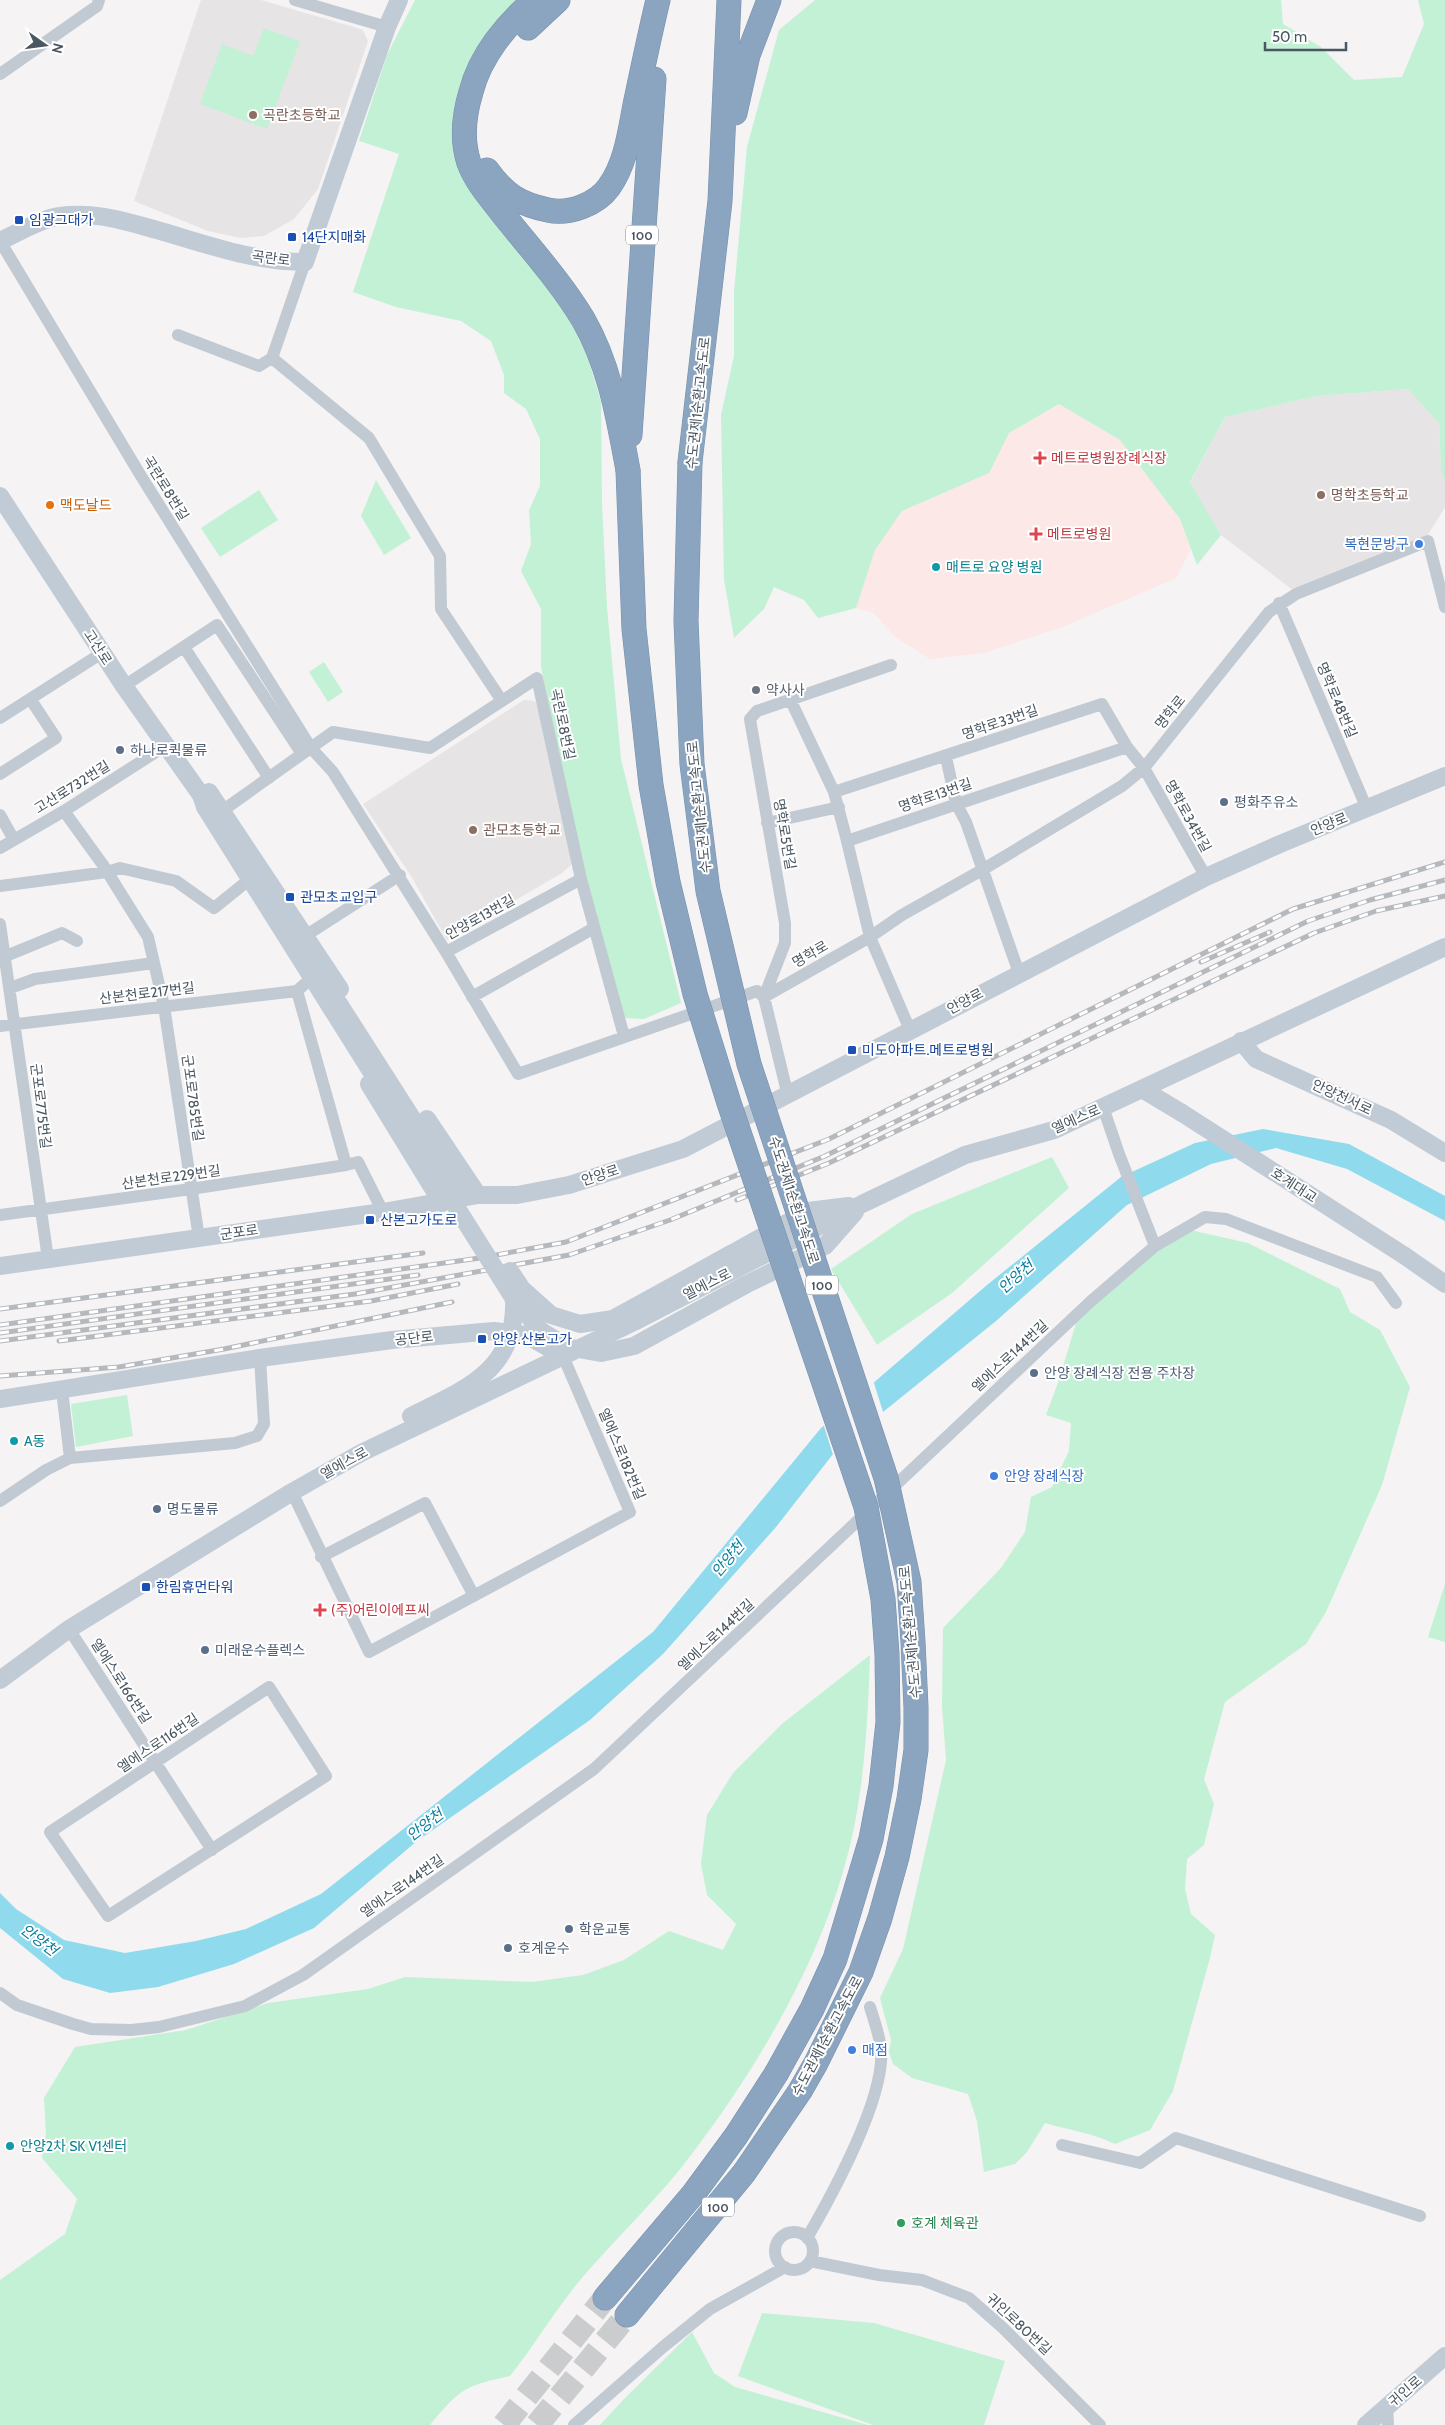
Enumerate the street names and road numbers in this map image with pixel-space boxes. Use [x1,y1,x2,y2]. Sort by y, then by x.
road number: 100 [626,226,658,244]
street label: 곡란로 [251,247,291,269]
street label: 수도권제1순환고속도로 [682,336,714,470]
street label: 곡란로8번길 [139,452,193,524]
street label: 고산로 [80,626,116,668]
street label: 명학로48번길 [1313,659,1361,741]
street label: 곡란로8번길 [547,686,579,762]
street label: 명학로 [1151,691,1189,733]
street label: 명학로33번길 [959,701,1041,743]
street label: 수도권제1순환고속도로 [683,740,715,874]
street label: 고산로732번길 [31,756,113,818]
street label: 명학로13번길 [896,774,974,816]
street label: 명학로34번길 [1161,777,1215,855]
street label: 명학로5번길 [770,797,800,871]
street label: 안양로 [1308,808,1350,840]
street label: 안양로13번길 [442,891,518,943]
street label: 명학로 [789,936,831,971]
street label: 산본천로217번길 [98,978,196,1008]
street label: 안양로 [944,984,986,1018]
street label: 군포로785번길 [178,1053,208,1143]
street label: 군포로775번길 [27,1062,55,1150]
street label: 안양천서로 [1309,1075,1375,1119]
street label: 엘에스로 [1049,1100,1103,1138]
street label: 수도권제1순환고속도로 [765,1134,823,1266]
street label: 안양로 [579,1160,621,1190]
street label: 산본천로229번길 [120,1161,222,1193]
street label: 호계대교 [1267,1163,1321,1207]
street label: 군포로 [219,1220,260,1244]
street label: 엘에스로 [680,1264,734,1304]
road number: 100 [806,1276,838,1294]
street label: 엘에스로144번길 [968,1316,1052,1396]
street label: 공단로 [394,1327,434,1349]
street label: 엘에스로182번길 [595,1406,649,1502]
street label: 엘에스로 [317,1443,371,1483]
street label: 수도권제1순환고속도로 [895,1565,925,1699]
street label: 엘에스로144번길 [674,1595,758,1675]
street label: 엘에스로166번길 [87,1635,155,1727]
street label: 엘에스로116번길 [114,1709,202,1777]
street label: 엘에스로144번길 [357,1851,447,1921]
street label: 수도권제1순환고속도로 [788,1973,866,2099]
road number: 100 [702,2198,734,2216]
street label: 귀인로80번길 [983,2289,1055,2359]
street label: 귀인로 [1385,2371,1426,2410]

